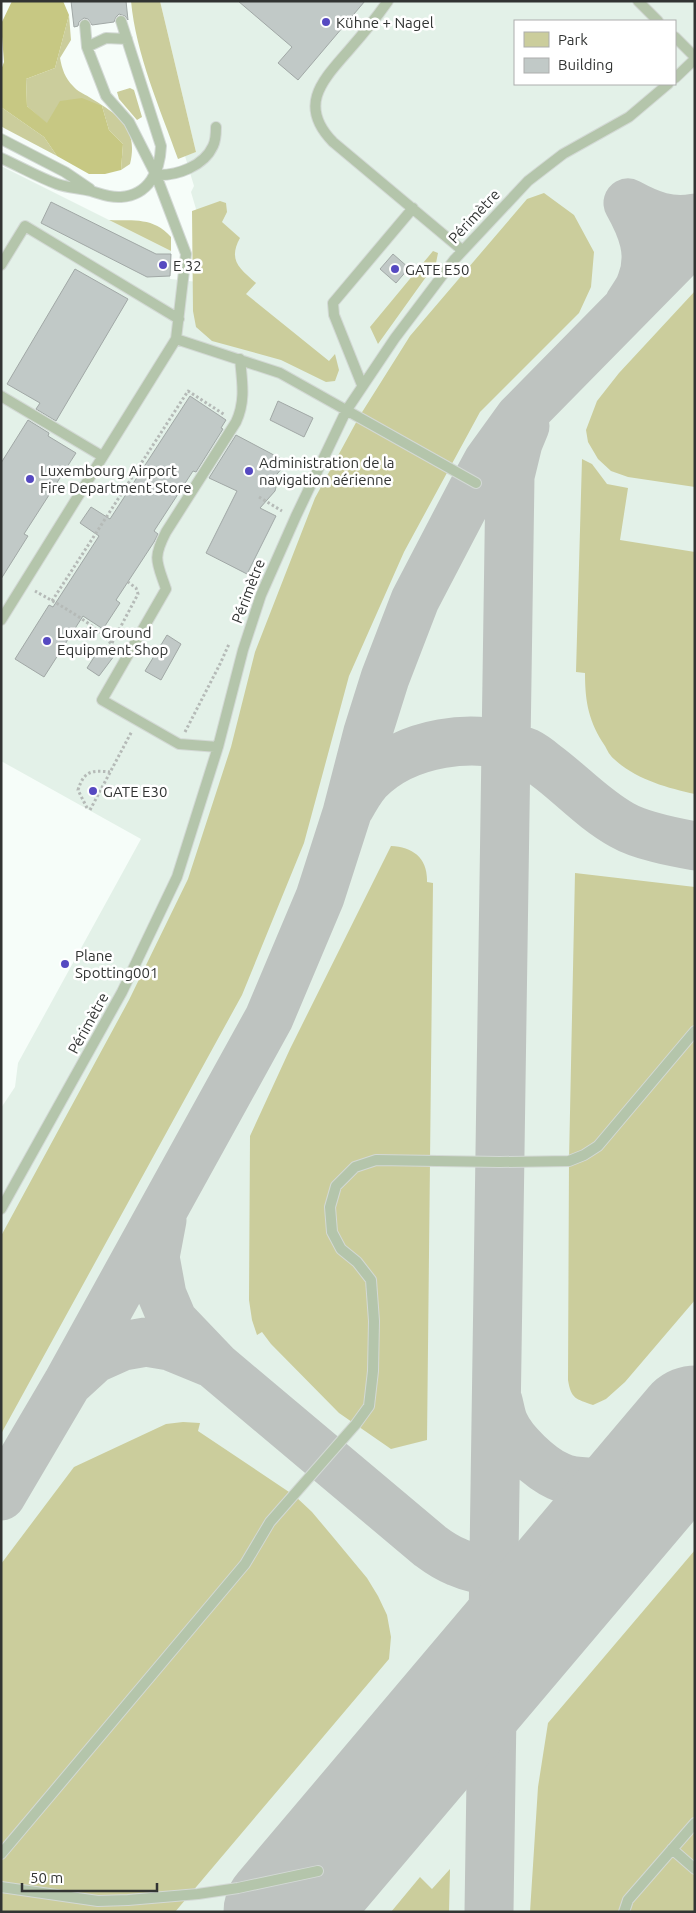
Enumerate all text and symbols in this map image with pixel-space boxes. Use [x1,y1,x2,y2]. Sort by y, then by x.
place label: Kühne + Nagel [336,14,434,31]
marker: Kühne + Nagel [320,16,332,28]
legend [514,20,676,85]
text: Park [558,31,588,48]
text: Building [558,56,613,73]
street label: Périmètre [445,186,503,246]
place label: E 32 [173,257,202,274]
marker: E 32 [157,259,169,271]
place label: GATE E50 [405,261,469,278]
marker: GATE E50 [389,263,401,275]
place label: Administration de la navigation aérienne [259,454,395,488]
place label: Luxembourg Airport Fire Department Store [40,462,191,496]
marker: Administration de la navigation aérienne [243,465,255,477]
marker: Luxembourg Airport Fire Department Store [24,473,36,485]
street label: Périmètre [228,557,268,625]
place label: Luxair Ground Equipment Shop [57,624,168,658]
marker: Luxair Ground Equipment Shop [41,635,53,647]
place label: GATE E30 [103,783,167,800]
marker: GATE E30 [87,785,99,797]
place label: Plane Spotting001 [75,947,158,981]
marker: Plane Spotting001 [59,958,71,970]
street label: Périmètre [64,989,112,1057]
scale bar [22,1860,158,1892]
text: 50 m [30,1869,63,1886]

